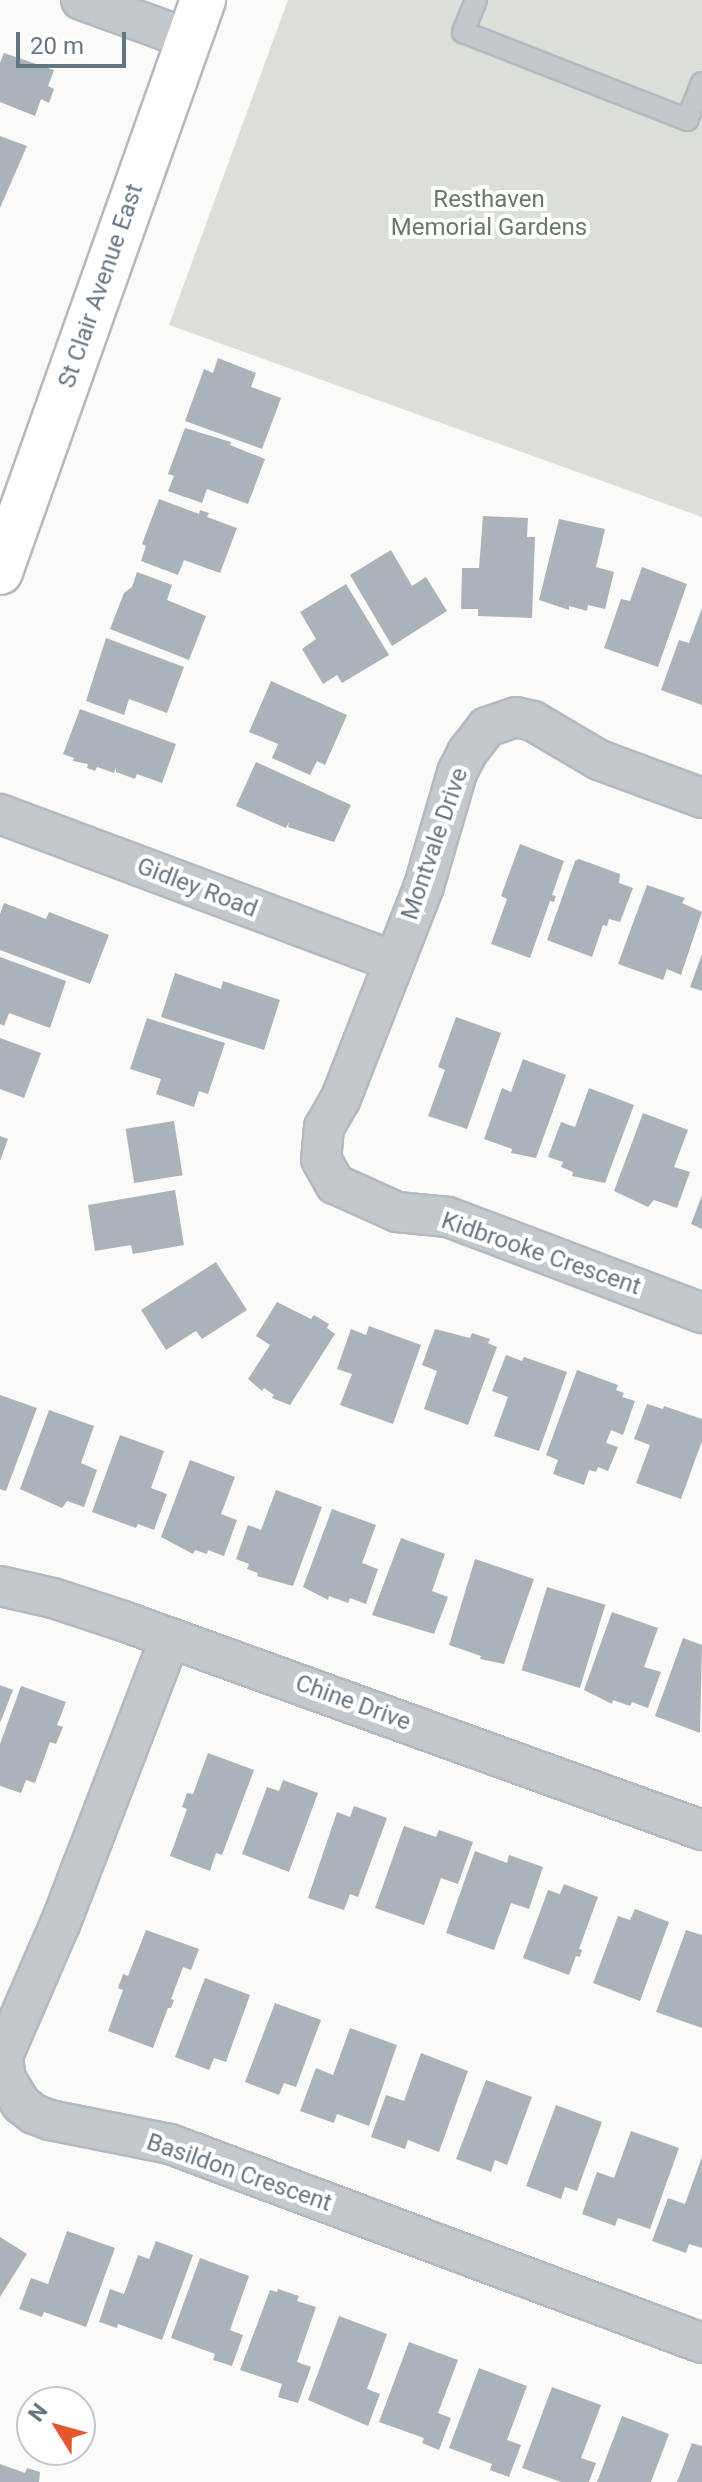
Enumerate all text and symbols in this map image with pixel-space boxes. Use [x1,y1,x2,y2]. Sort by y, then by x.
scale bar [20,16,130,66]
text: 20 m [30,32,84,60]
street label: St Clair Avenue East [53,180,149,392]
park label: Resthaven Memorial Gardens [391,186,587,242]
street label: Montvale Drive [396,764,474,924]
street label: Gidley Road [133,852,261,924]
street label: Kidbrooke Crescent [438,1206,644,1302]
street label: Chine Drive [291,1669,415,1737]
street label: Basildon Crescent [143,2128,335,2218]
north arrow [16,2386,96,2466]
text: N [23,2399,53,2426]

